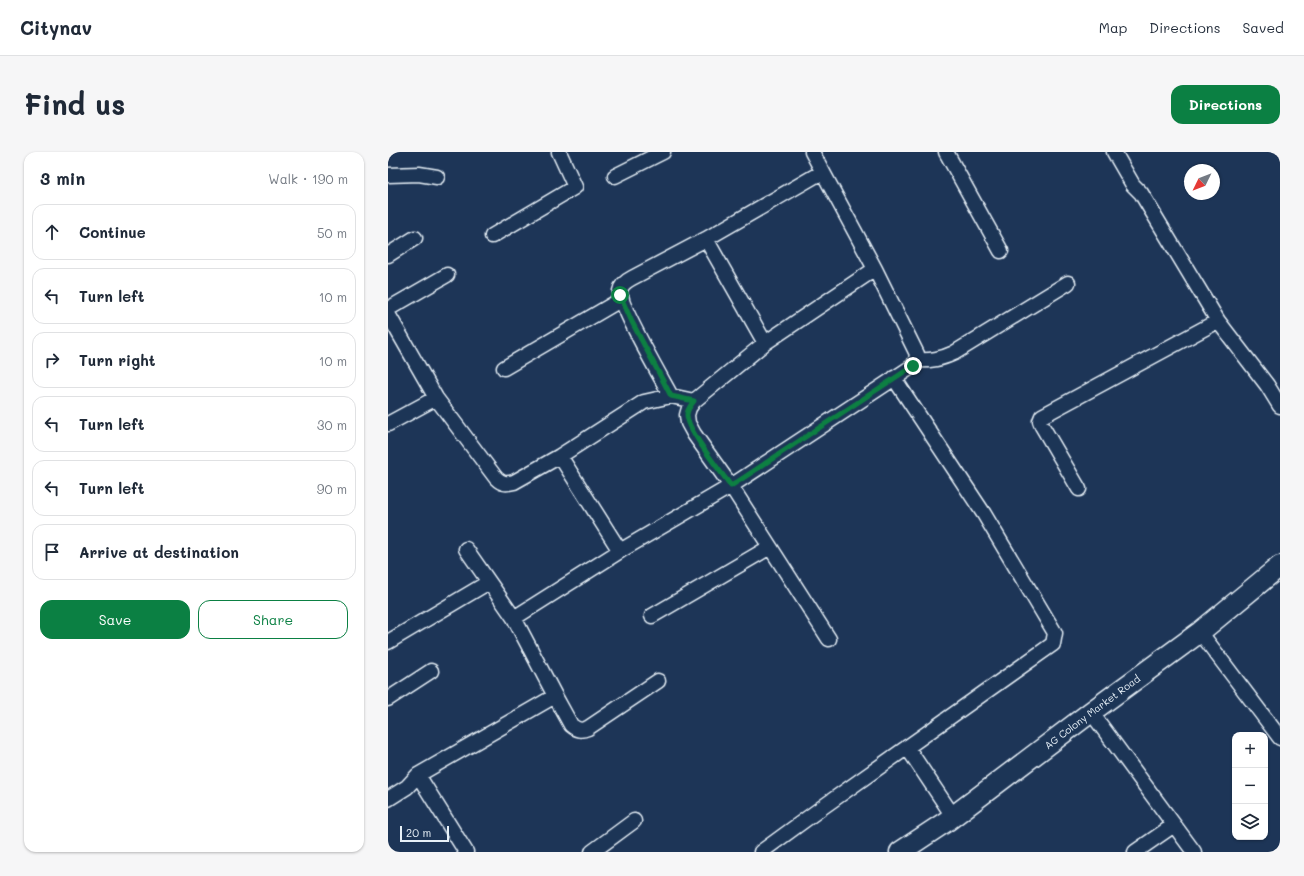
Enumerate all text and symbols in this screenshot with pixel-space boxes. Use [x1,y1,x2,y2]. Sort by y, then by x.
text: Citynav [20,15,92,40]
text: Map [1099,18,1127,37]
text: Directions [1149,18,1220,37]
text: Saved [1242,18,1284,37]
button: Directions [1171,85,1280,124]
text: Find us [24,86,125,122]
north arrow [1184,164,1220,200]
text: 3 min [40,167,85,189]
text: Walk · 190 m [268,170,348,187]
icon: ahead [41,221,63,243]
text: Continue [79,222,146,242]
text: 50 m [317,224,347,241]
icon: left [41,285,63,307]
text: Turn left [79,286,144,306]
route start [611,286,629,304]
text: 10 m [319,288,347,305]
icon: right [41,349,63,371]
text: Turn right [79,350,156,370]
text: 10 m [319,352,347,369]
route end [904,357,922,375]
icon: left [41,413,63,435]
text: Turn left [79,414,144,434]
text: 30 m [317,416,347,433]
icon: left [41,477,63,499]
text: Turn left [79,478,144,498]
text: 90 m [317,480,347,497]
icon: arrive [41,541,63,563]
text: Arrive at destination [79,542,239,562]
button: Save [40,600,190,639]
button: Share [198,600,348,639]
street label: AG Colony Market Road [1041,671,1143,752]
map controls [1232,732,1268,840]
button: + [1232,732,1268,768]
button: − [1232,768,1268,804]
button: layers [1232,804,1268,840]
scale bar [400,824,449,843]
text: 20 m [406,825,431,840]

